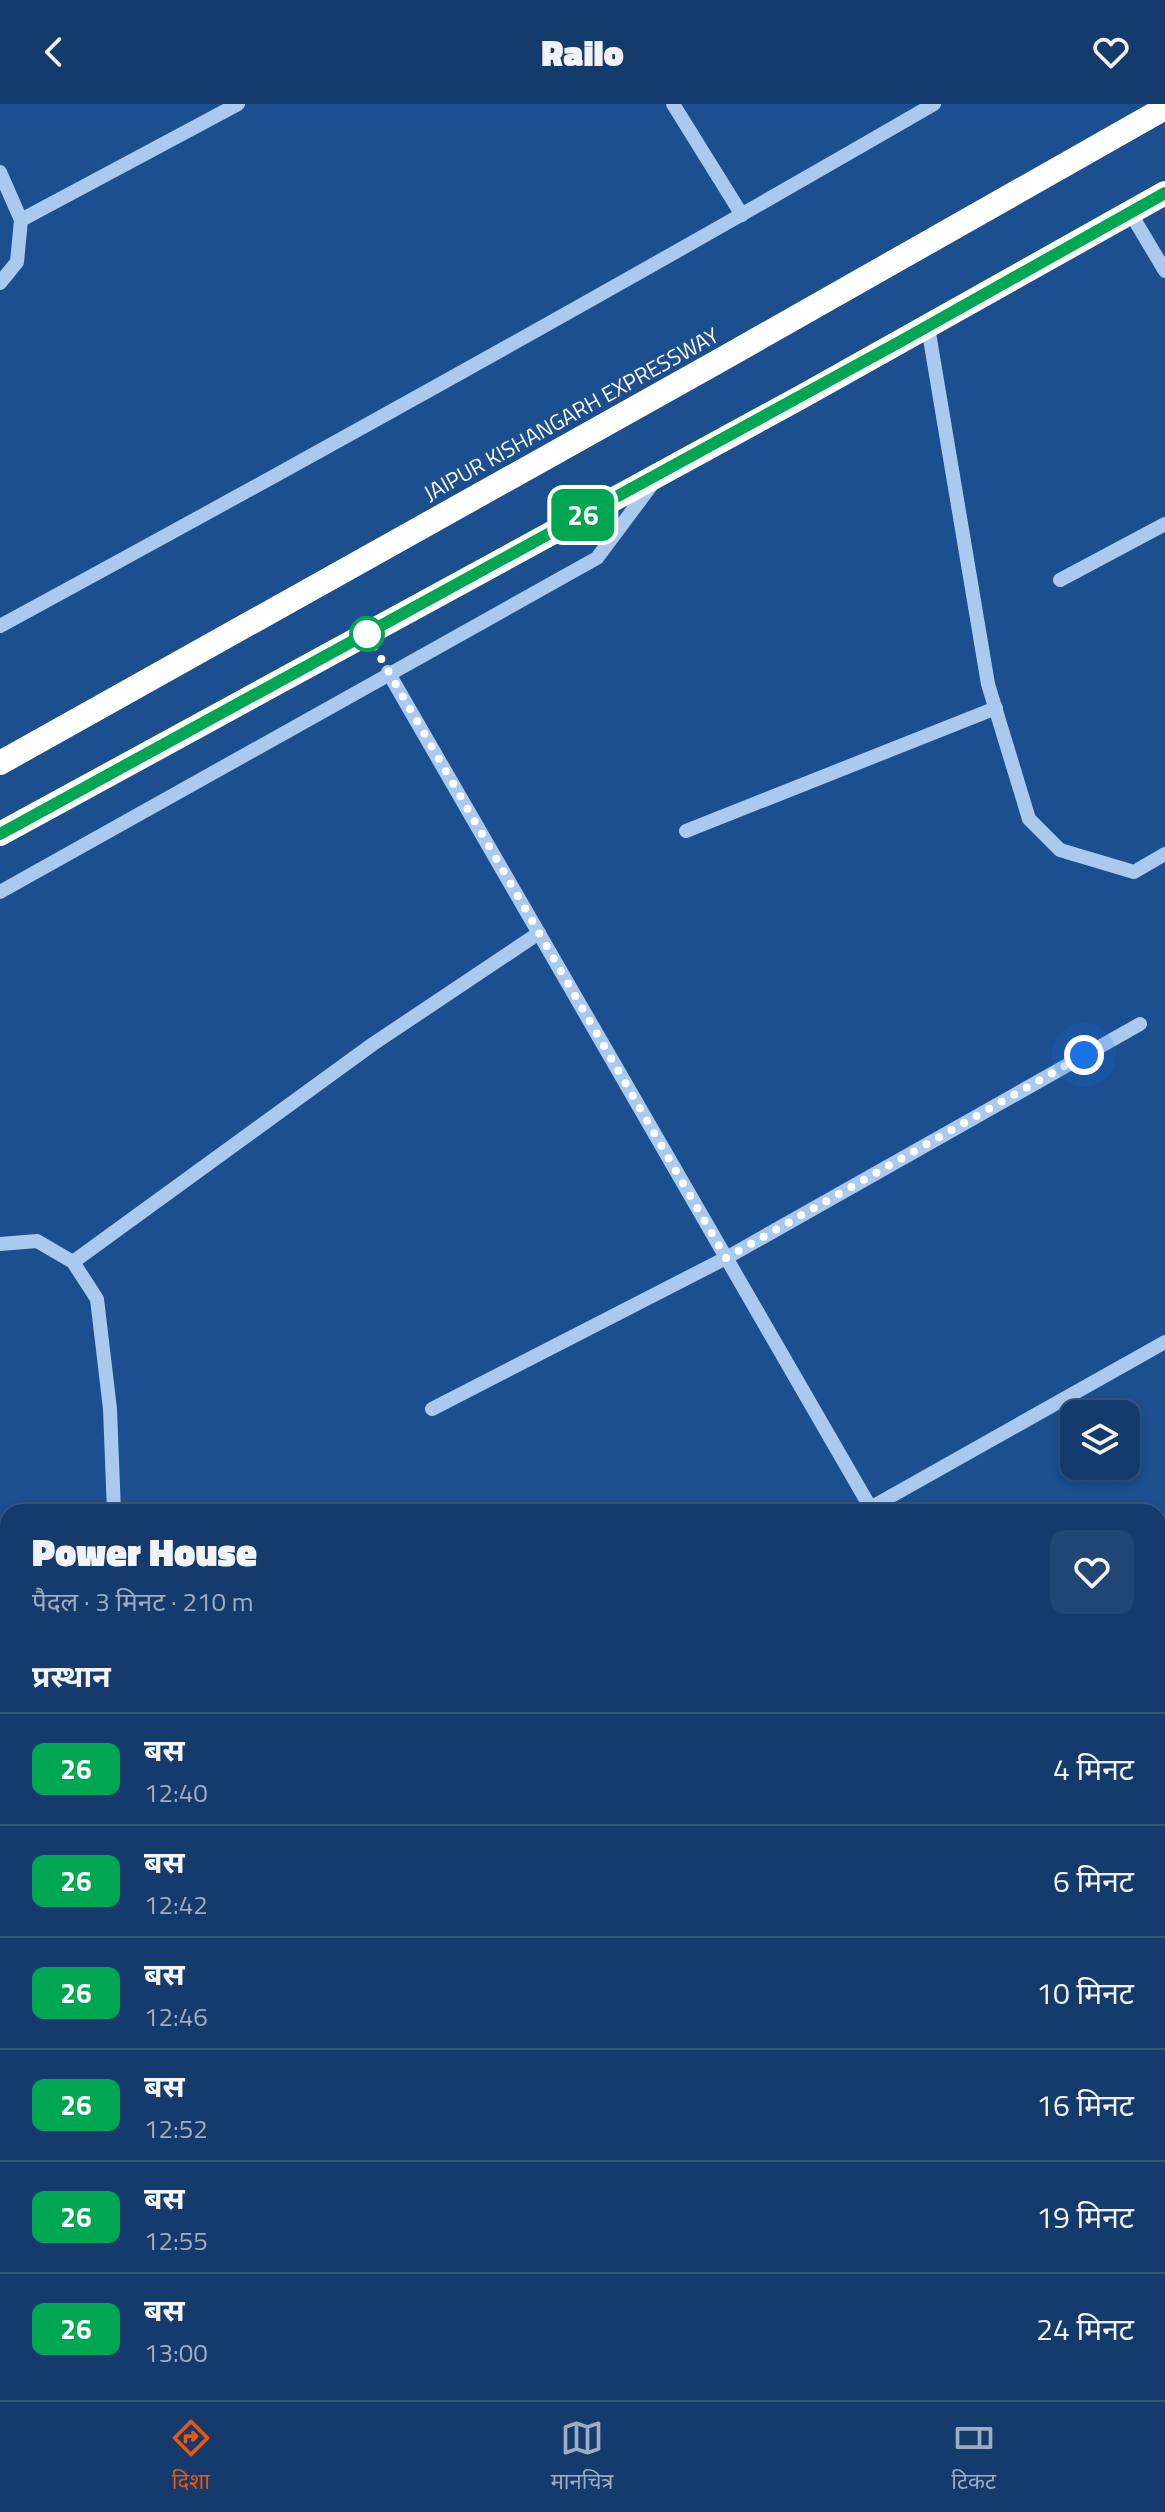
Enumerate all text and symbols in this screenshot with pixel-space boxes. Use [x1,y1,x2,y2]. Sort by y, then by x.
text: Railo [541,25,624,80]
icon: back [32,30,76,74]
icon: heart [1089,30,1133,74]
street label: JAIPUR KISHANGARH EXPRESSWAY [417,318,725,510]
line badge: 26 [547,489,619,541]
text: 26 [567,493,599,536]
unlabelled marker [350,617,384,651]
your location [1064,1035,1104,1075]
map controls [1060,1400,1140,1480]
button: layers [1060,1400,1140,1480]
text: Power House [32,1523,257,1581]
button: heart [1050,1530,1134,1614]
text: पैदल · 3 मिनट · 210 m [32,1582,254,1621]
text: प्रस्थान [32,1653,111,1699]
text: बस [144,1727,185,1773]
text: 4 मिनट [1053,1746,1134,1792]
text: 26 [60,1747,92,1790]
text: 12:40 [144,1773,208,1812]
text: बस [144,1839,185,1885]
text: 6 मिनट [1053,1858,1134,1904]
text: 26 [60,1859,92,1902]
text: 12:42 [144,1885,208,1924]
text: बस [144,1951,185,1997]
text: 10 मिनट [1036,1970,1134,2016]
text: 26 [60,1971,92,2014]
text: 12:46 [144,1997,208,2036]
text: बस [144,2063,185,2109]
text: 16 मिनट [1036,2082,1134,2128]
text: 26 [60,2083,92,2126]
text: 12:52 [144,2109,208,2148]
text: बस [144,2175,185,2221]
text: 19 मिनट [1036,2194,1134,2240]
text: 26 [60,2195,92,2238]
text: 12:55 [144,2221,208,2260]
text: बस [144,2287,185,2333]
text: 24 मिनट [1036,2306,1134,2352]
text: 26 [60,2307,92,2350]
text: 13:00 [144,2333,208,2372]
tab: दिशा [169,2416,213,2498]
tab: मानचित्र [551,2416,614,2498]
tab: टिकट [951,2416,996,2498]

